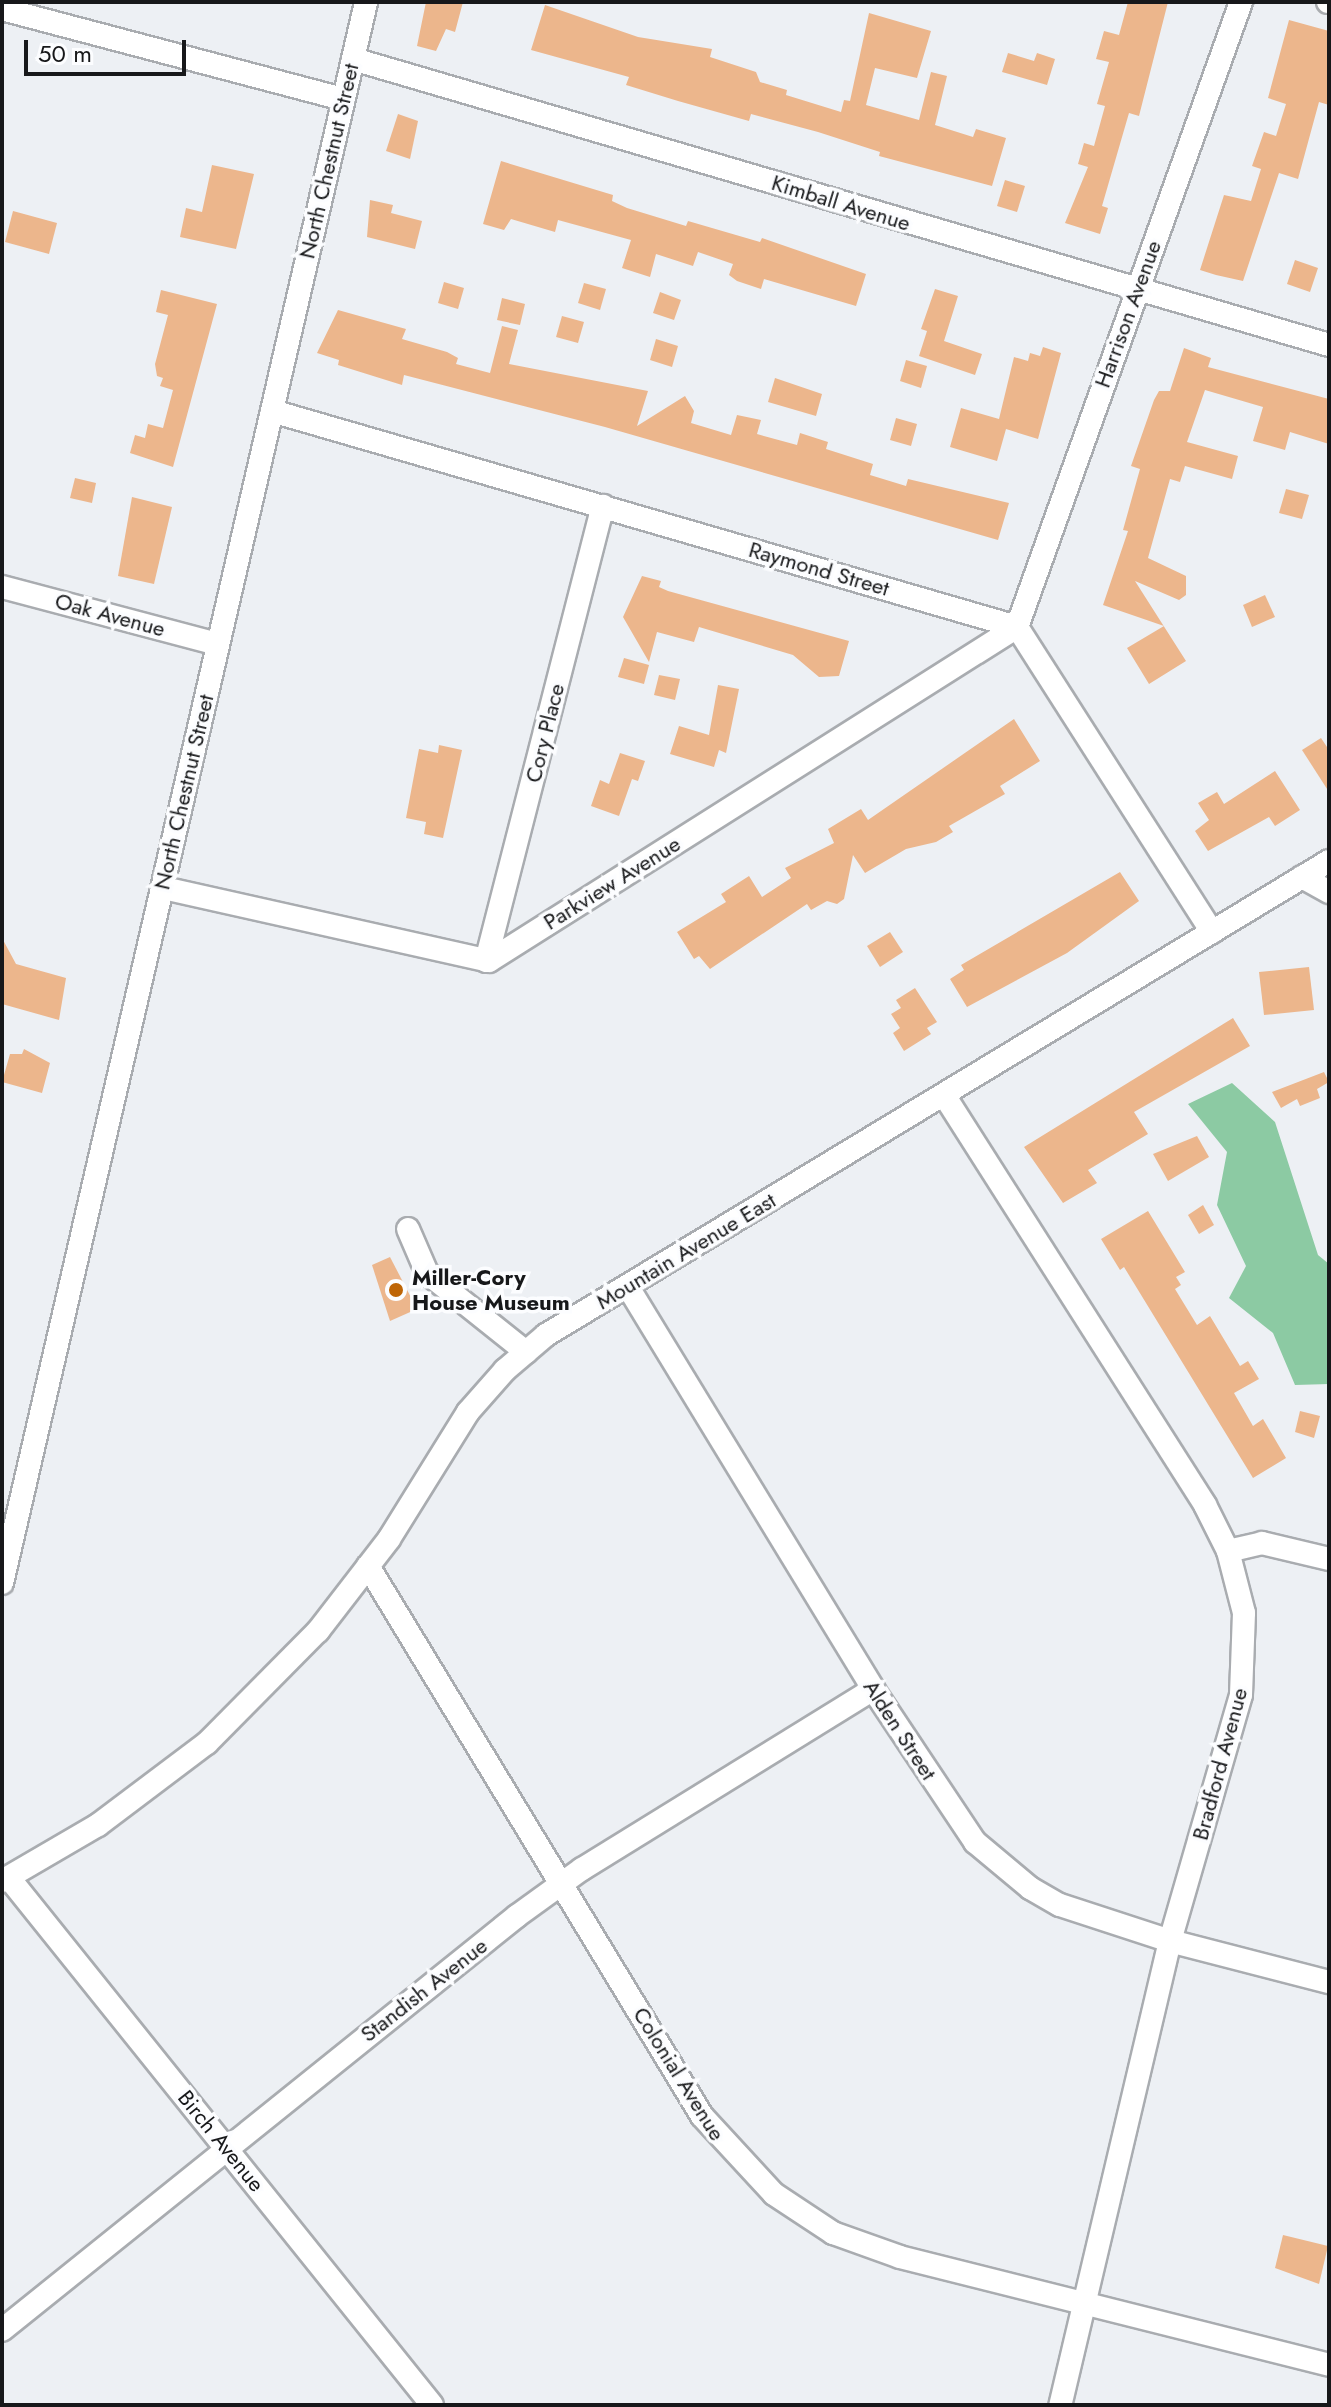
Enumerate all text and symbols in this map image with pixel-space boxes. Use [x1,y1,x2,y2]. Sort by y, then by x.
scale bar [28,24,190,74]
text: 50 m [38,36,92,71]
street label: North Chestnut Street [294,61,364,261]
street label: Kimball Avenue [768,169,914,237]
street label: Harrison Avenue [1089,237,1167,391]
street label: Raymond Street [746,536,892,602]
street label: Oak Avenue [52,588,168,642]
street label: Cory Place [520,681,570,785]
street label: North Chestnut Street [149,692,219,892]
street label: Parkview Avenue [539,830,685,936]
street label: Mountain Avenue East [592,1187,780,1315]
place label: Miller-Cory House Museum [412,1264,570,1316]
marker: Miller-Cory House Museum [387,1281,405,1299]
street label: Alden Street [858,1675,942,1785]
street label: Bradford Avenue [1187,1685,1253,1843]
street label: Standish Avenue [355,1932,493,2048]
street label: Colonial Avenue [627,2002,731,2146]
street label: Birch Avenue [172,2085,270,2197]

